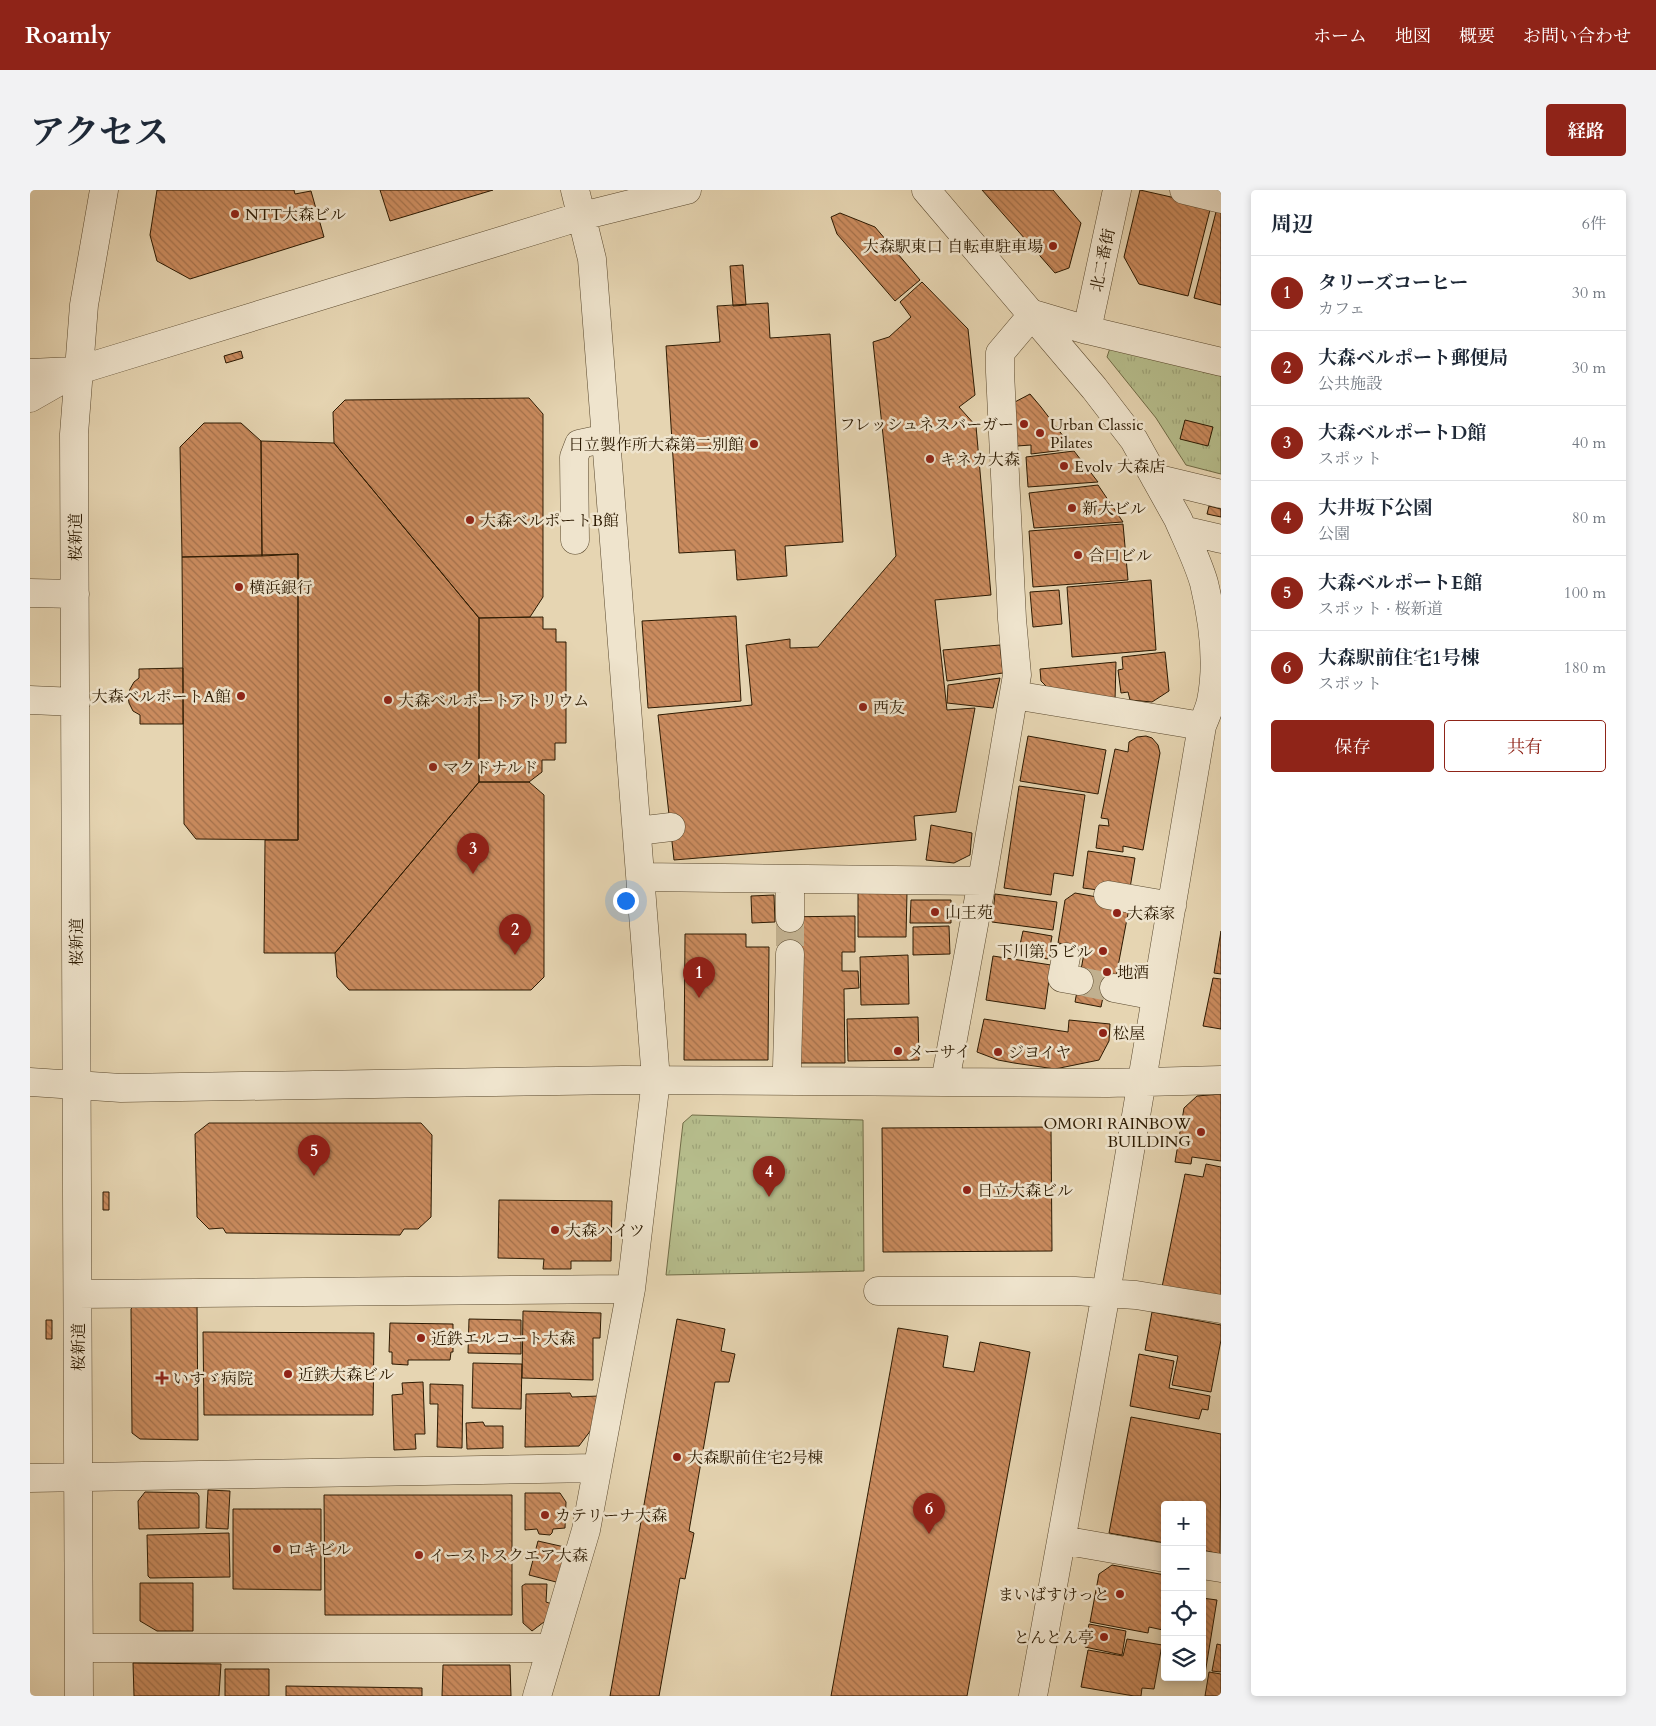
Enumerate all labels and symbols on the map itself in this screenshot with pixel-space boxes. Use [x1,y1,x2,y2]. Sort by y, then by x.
place label: NTT大森ビル [245,204,346,226]
marker: NTT大森ビル [229,208,241,220]
street label: 北二番街 [1086,227,1120,294]
place label: 大森駅東口 自転車駐車場 [863,236,1043,258]
marker: 大森駅東口 自転車駐車場 [1047,240,1059,252]
place label: フレッシュネスバーガー [839,414,1014,436]
place label: Urban Classic Pilates [1050,414,1144,454]
marker: フレッシュネスバーガー [1018,418,1030,430]
marker: Urban Classic Pilates [1034,427,1046,439]
place label: 日立製作所大森第二別館 [568,434,744,456]
marker: 日立製作所大森第二別館 [748,438,760,450]
place label: キネカ大森 [940,449,1020,471]
marker: キネカ大森 [924,453,936,465]
place label: Evolv 大森店 [1074,456,1165,478]
marker: Evolv 大森店 [1058,460,1070,472]
place label: 新大ビル [1082,498,1146,520]
marker: 新大ビル [1066,502,1078,514]
place label: 大森ベルポートB館 [480,510,619,532]
street label: 桜新道 [65,513,87,561]
marker: 大森ベルポートB館 [464,514,476,526]
place label: 合口ビル [1088,545,1152,567]
marker: 合口ビル [1072,549,1084,561]
place label: 横浜銀行 [249,577,313,599]
marker: 横浜銀行 [233,581,245,593]
place label: 大森ベルポートA館 [92,686,231,708]
marker: 大森ベルポートA館 [235,690,247,702]
place label: 大森ベルポートアトリウム [398,690,589,712]
marker: 大森ベルポートアトリウム [382,694,394,706]
place label: 西友 [873,697,905,719]
marker: 西友 [857,701,869,713]
place label: マクドナルド [443,757,538,779]
marker: マクドナルド [427,761,439,773]
pin: 3 [457,833,489,874]
your location [613,888,639,914]
place label: 山王苑 [945,902,993,924]
place label: 大森家 [1127,903,1175,925]
marker: 山王苑 [929,906,941,918]
marker: 大森家 [1111,907,1123,919]
pin: 2 [499,914,531,955]
street label: 桜新道 [66,918,88,966]
place label: 下川第５ビル [997,941,1093,963]
marker: 下川第５ビル [1097,945,1109,957]
pin: 1 [683,957,715,998]
place label: 地酒 [1117,962,1149,984]
marker: 地酒 [1101,966,1113,978]
place label: 松屋 [1113,1023,1145,1045]
marker: 松屋 [1097,1027,1109,1039]
place label: メーサイ [908,1041,971,1063]
place label: ジヨイヤ [1008,1042,1072,1064]
marker: メーサイ [892,1045,904,1057]
marker: ジヨイヤ [992,1046,1004,1058]
place label: OMORI RAINBOW BUILDING [1043,1113,1191,1153]
marker: OMORI RAINBOW BUILDING [1195,1126,1207,1138]
pin: 5 [298,1135,330,1176]
pin: 4 [753,1156,785,1197]
place label: 日立大森ビル [977,1180,1073,1202]
marker: 日立大森ビル [961,1184,973,1196]
place label: 大森ハイツ [565,1220,645,1242]
marker: 大森ハイツ [549,1224,561,1236]
street label: 桜新道 [68,1323,90,1371]
place label: 近鉄エルコート大森 [431,1328,575,1350]
marker: 近鉄エルコート大森 [415,1332,427,1344]
place label: 近鉄大森ビル [298,1364,394,1386]
place label: いすゞ病院 [173,1368,253,1390]
marker: 近鉄大森ビル [282,1368,294,1380]
marker: いすゞ病院 [155,1371,169,1385]
place label: 大森駅前住宅2号棟 [687,1447,823,1469]
marker: 大森駅前住宅2号棟 [671,1451,683,1463]
pin: 6 [913,1493,945,1534]
place label: カテリーナ大森 [555,1505,667,1527]
marker: カテリーナ大森 [539,1509,551,1521]
place label: ロキビル [287,1539,351,1561]
marker: ロキビル [271,1543,283,1555]
place label: イーストスクエア大森 [429,1545,588,1567]
marker: イーストスクエア大森 [413,1549,425,1561]
place label: まいばすけっと [998,1584,1110,1606]
marker: まいばすけっと [1114,1588,1126,1600]
place label: とんとん亭 [1014,1627,1094,1649]
marker: とんとん亭 [1098,1631,1110,1643]

